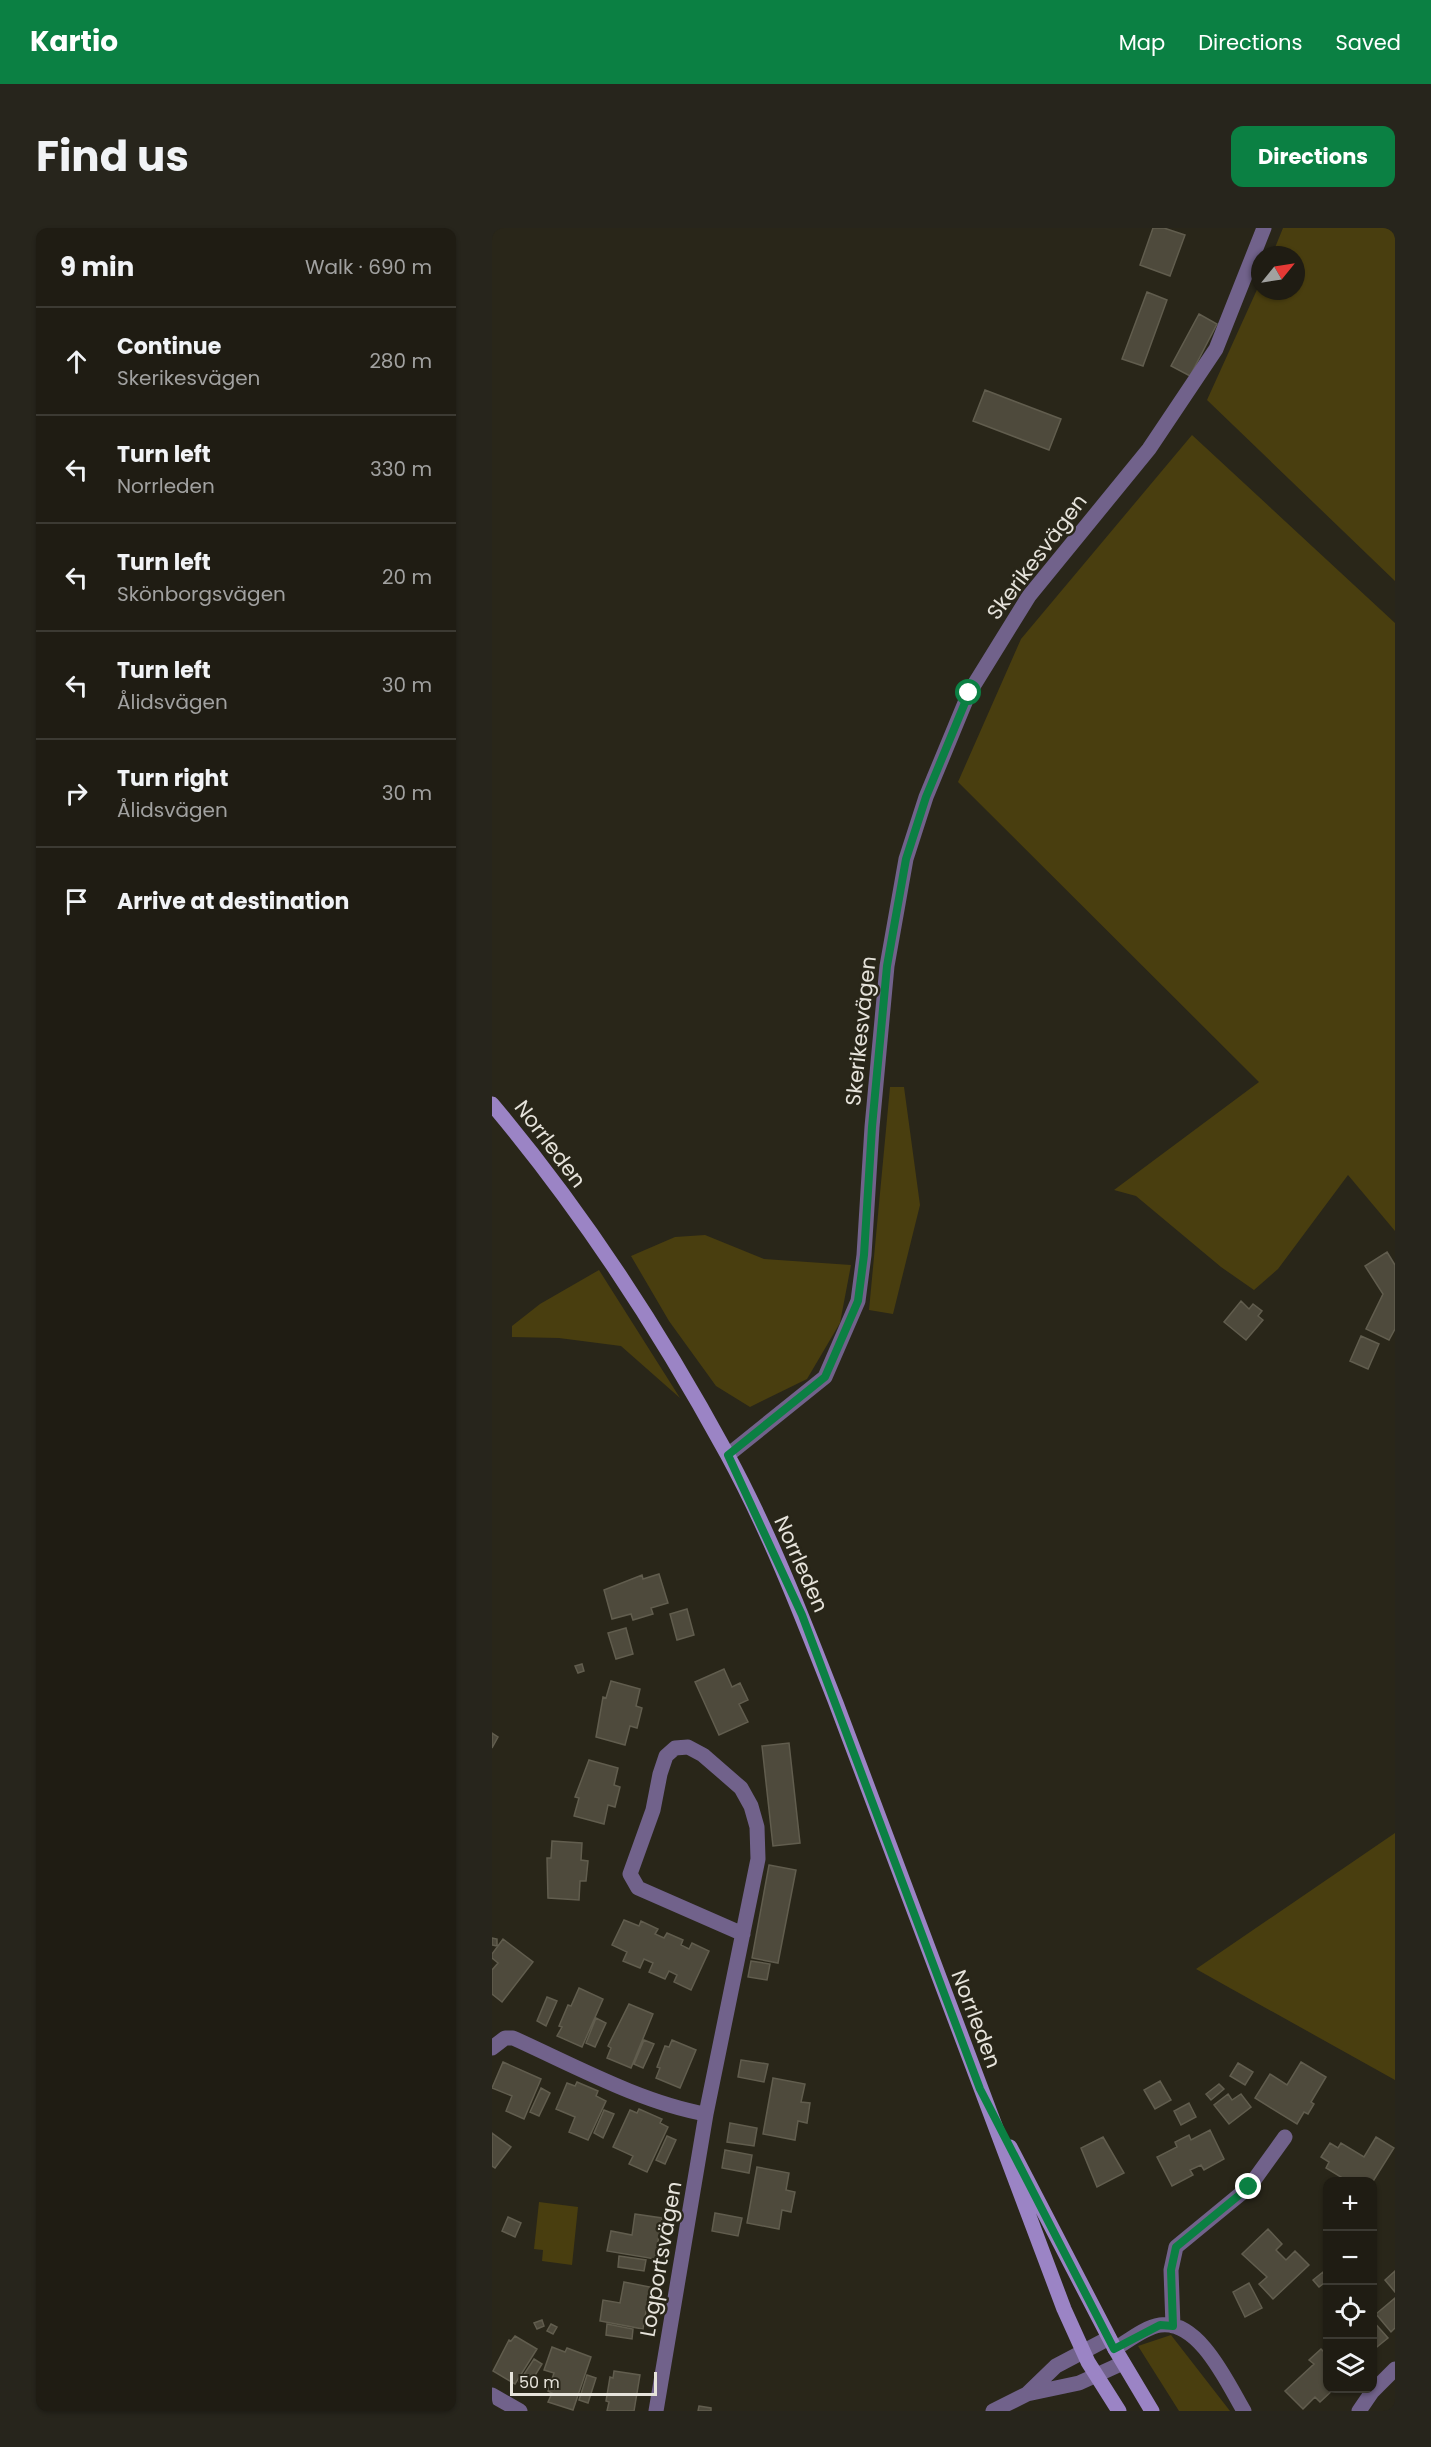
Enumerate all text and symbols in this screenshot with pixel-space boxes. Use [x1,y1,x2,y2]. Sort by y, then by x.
text: Kartio [30,22,118,61]
text: Map [1119,28,1165,57]
text: Directions [1198,28,1302,57]
text: Saved [1335,28,1401,57]
button: Directions [1231,126,1395,187]
text: Find us [36,127,189,186]
north arrow [1251,246,1305,300]
text: 9 min [60,249,134,285]
text: Walk · 690 m [305,253,432,281]
text: Continue [117,331,221,362]
icon: ahead [60,345,93,378]
text: 280 m [369,347,432,375]
text: Skerikesvägen [117,364,260,392]
text: Turn left [117,439,211,470]
icon: left [60,453,93,486]
text: 330 m [370,455,432,483]
text: Norrleden [117,472,215,500]
street label: Skerikesvägen [980,488,1093,626]
text: Turn left [117,547,211,578]
icon: left [60,561,93,594]
text: 20 m [382,563,432,591]
text: Skönborgsvägen [117,580,286,608]
text: Turn left [117,655,211,686]
icon: left [60,669,93,702]
text: 30 m [382,671,432,699]
route start [955,679,981,705]
text: Ålidsvägen [117,688,228,716]
text: Turn right [117,763,228,794]
icon: right [60,777,93,810]
text: 30 m [382,779,432,807]
text: Ålidsvägen [117,796,228,824]
icon: arrive [60,885,93,918]
text: Arrive at destination [117,886,349,917]
street label: Skerikesvägen [838,955,883,1107]
street label: Norrleden [508,1094,593,1193]
street label: Norrleden [767,1511,836,1617]
street label: Norrleden [945,1966,1008,2072]
route end [1235,2173,1261,2199]
map controls [1323,2177,1377,2393]
button: + [1323,2177,1377,2231]
street label: Logportsvägen [633,2179,688,2339]
button: − [1323,2231,1377,2285]
button: locate [1323,2285,1377,2339]
button: layers [1323,2339,1377,2393]
scale bar [510,2369,657,2396]
text: 50 m [519,2371,560,2394]

